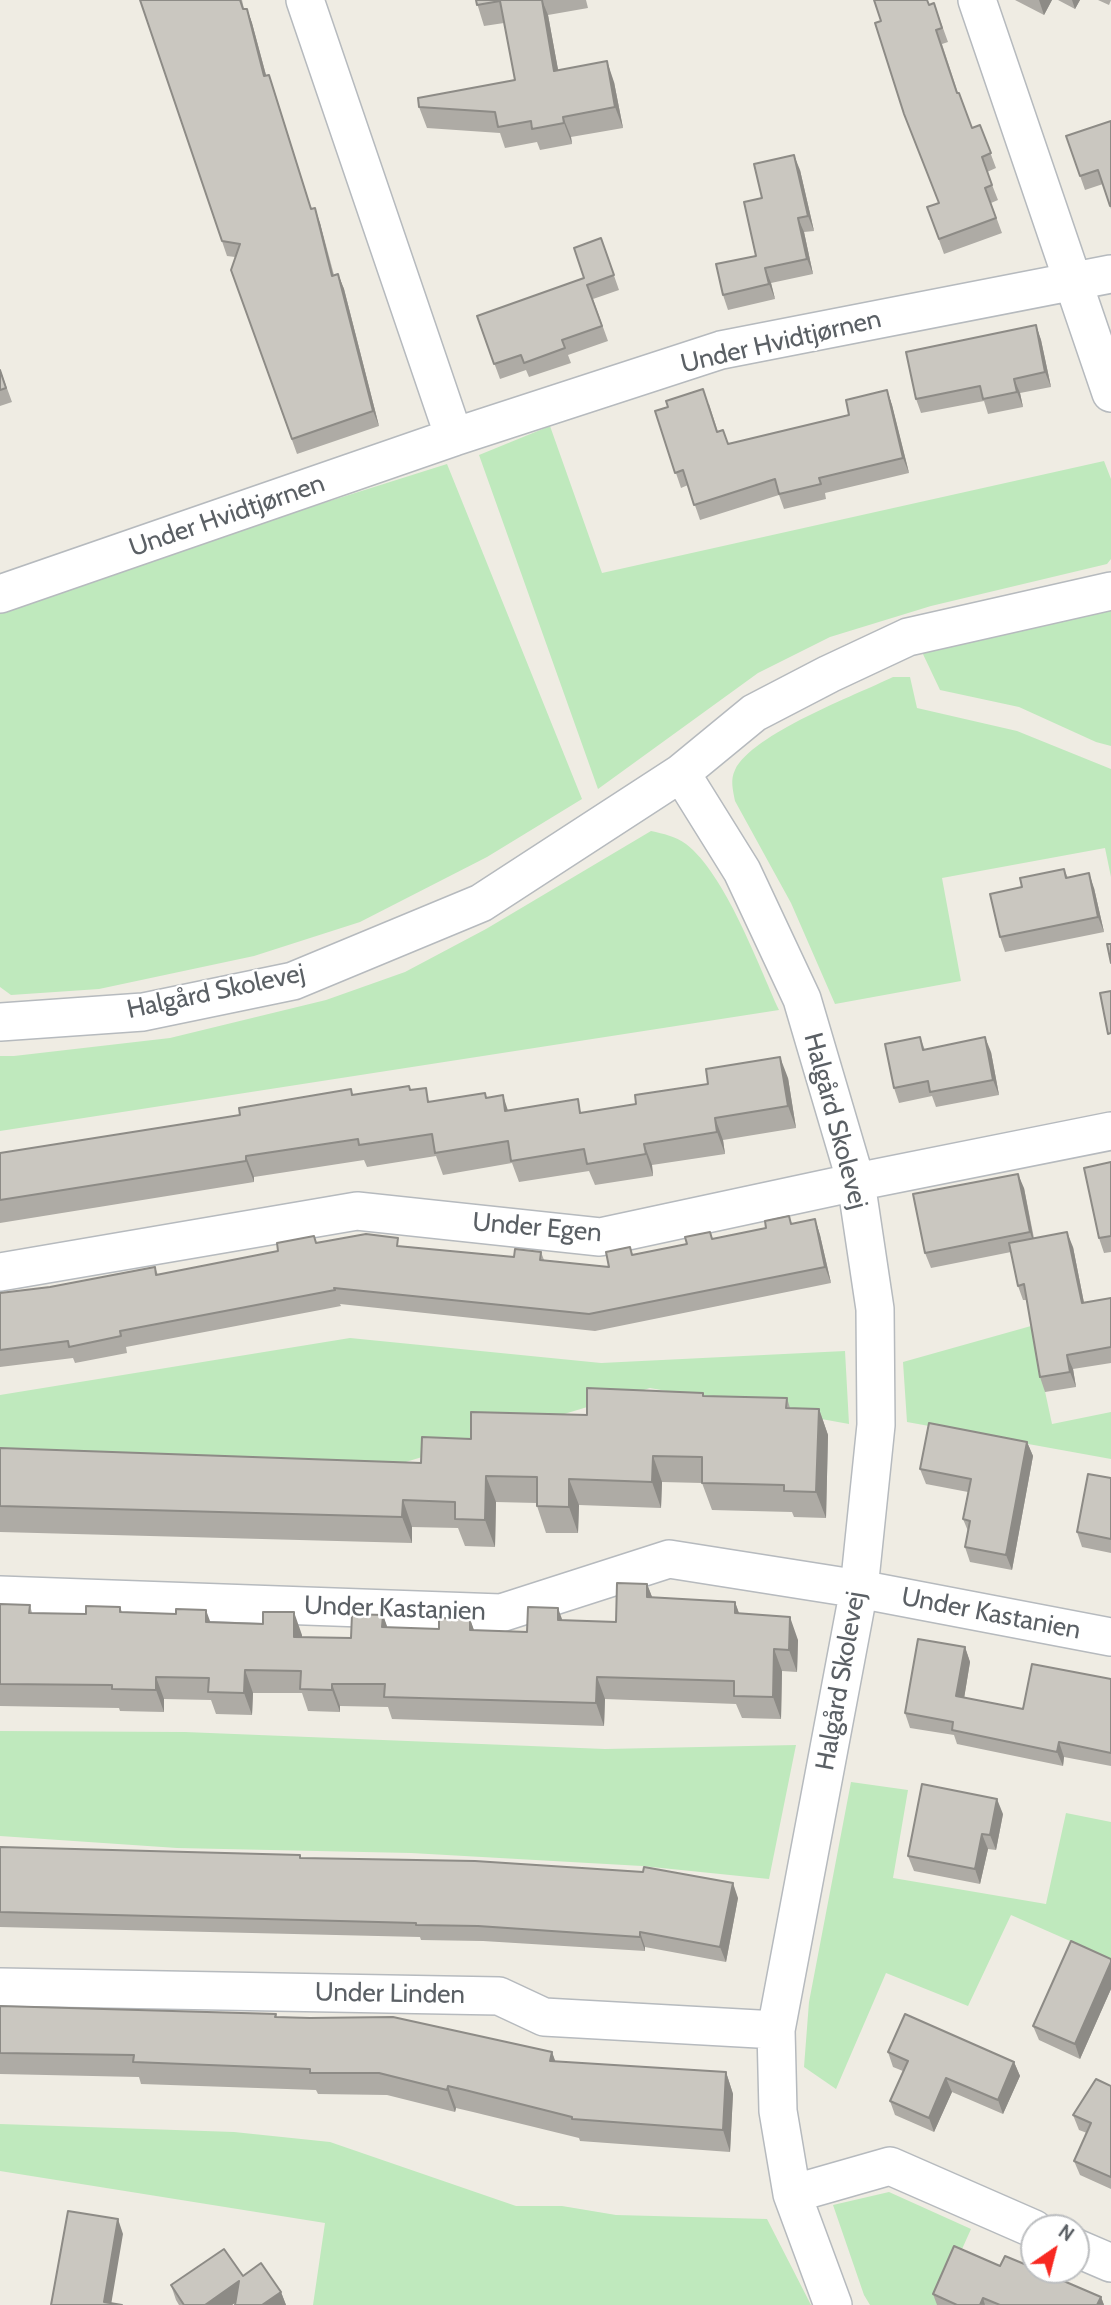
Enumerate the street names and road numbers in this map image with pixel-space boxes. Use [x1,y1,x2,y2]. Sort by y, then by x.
street label: Under Hvidtjørnen [678,304,884,380]
street label: Under Hvidtjørnen [125,468,329,564]
street label: Halgård Skolevej [124,958,308,1026]
street label: Halgård Skolevej [796,1029,874,1213]
street label: Under Egen [471,1207,603,1249]
street label: Under Kastanien [899,1581,1083,1647]
street label: Halgård Skolevej [810,1589,872,1773]
street label: Under Kastanien [304,1590,486,1628]
street label: Under Linden [315,1977,465,2011]

